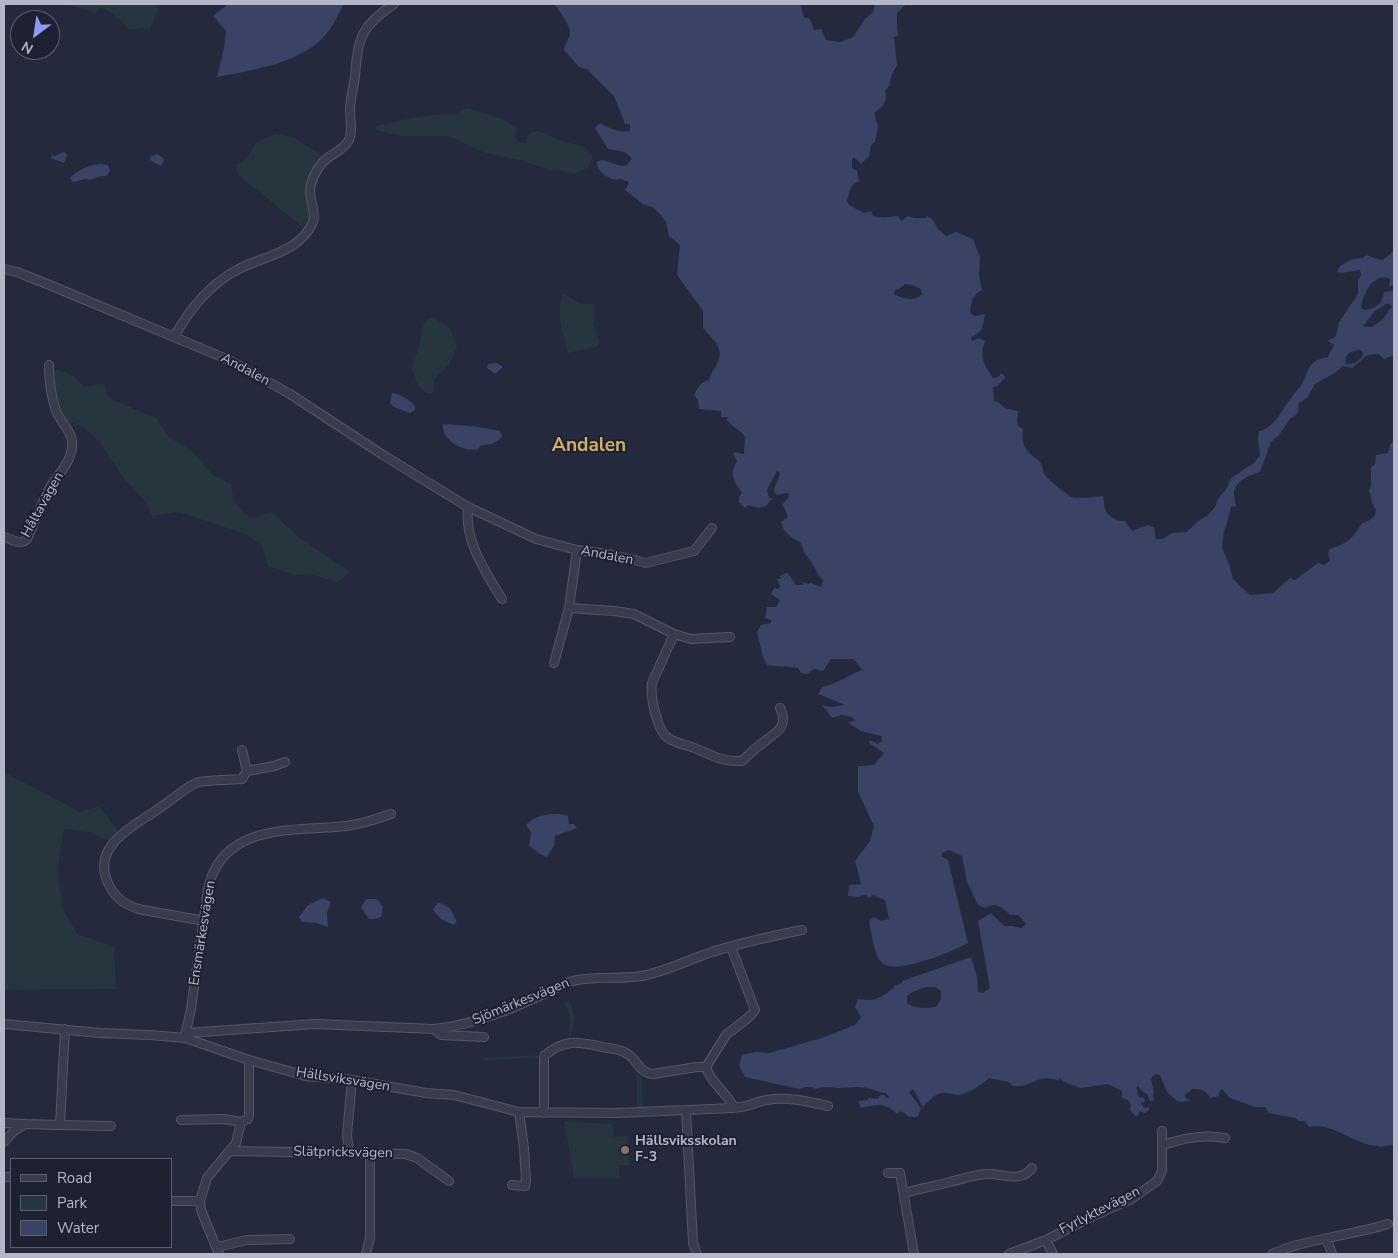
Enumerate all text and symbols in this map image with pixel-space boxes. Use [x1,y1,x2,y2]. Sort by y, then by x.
north arrow [10,10,60,60]
text: N [18,37,37,58]
street label: Andalen [218,350,272,390]
district label: Andalen [552,435,626,457]
street label: Håltavägen [18,469,68,541]
street label: Andalen [579,543,635,569]
street label: Ensmärkesvägen [186,879,220,987]
street label: Sjömärkesvägen [470,975,572,1029]
street label: Hällsviksvägen [295,1064,391,1096]
place label: Hällsviksskolan F-3 [635,1134,737,1166]
street label: Slätpricksvägen [293,1144,393,1162]
marker: Hällsviksskolan F-3 [619,1144,631,1156]
legend [10,1158,172,1248]
text: Road [57,1168,92,1188]
street label: Fyrlyktevägen [1057,1184,1143,1238]
text: Park [57,1193,87,1213]
text: Water [57,1218,99,1238]

